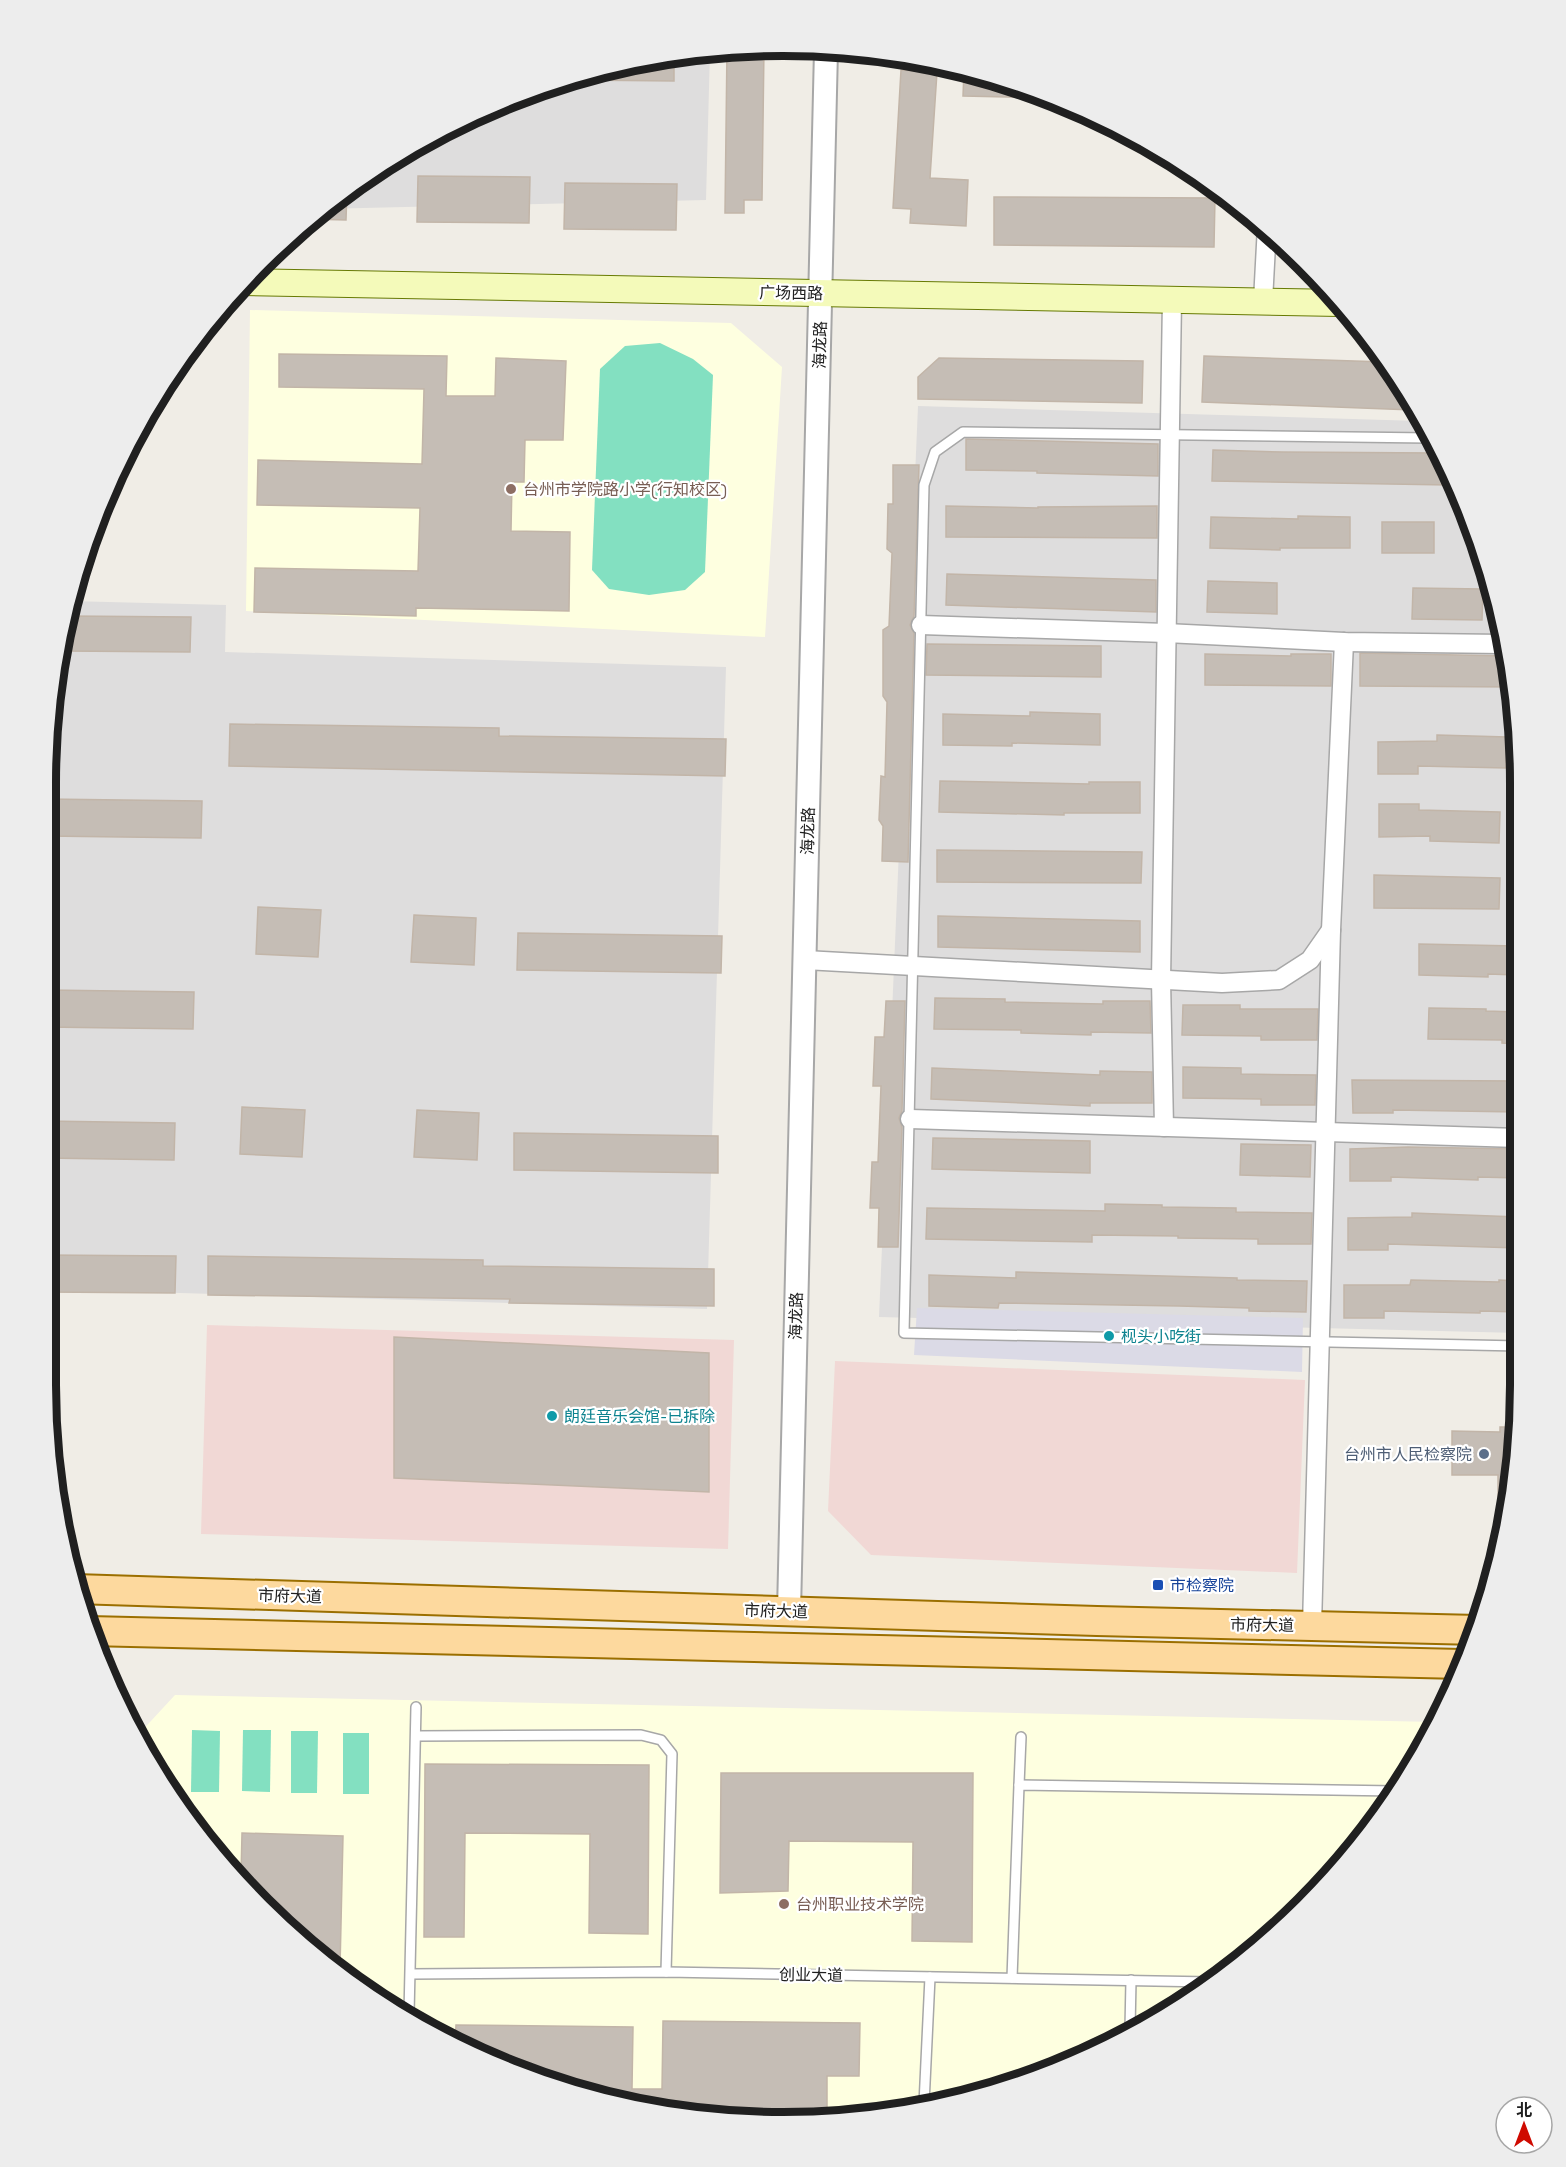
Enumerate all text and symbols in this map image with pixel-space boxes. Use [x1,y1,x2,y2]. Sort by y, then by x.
street label: 广场西路 [759,282,823,304]
street label: 海龙路 [809,321,831,369]
place label: 台州市学院路小学(行知校区) [523,479,727,500]
marker: 台州市学院路小学(行知校区) [504,482,518,496]
street label: 海龙路 [797,807,819,855]
street label: 海龙路 [785,1292,807,1340]
place label: 枧头小吃街 [1121,1326,1201,1347]
marker: 枧头小吃街 [1102,1329,1116,1343]
place label: 朗廷音乐会馆-已拆除 [564,1406,715,1427]
marker: 朗廷音乐会馆-已拆除 [545,1409,559,1423]
place label: 台州市人民检察院 [1344,1444,1472,1465]
marker: 台州市人民检察院 [1477,1447,1491,1461]
place label: 市检察院 [1170,1575,1234,1596]
marker: 市检察院 [1151,1578,1165,1592]
street label: 市府大道 [258,1584,322,1608]
street label: 市府大道 [744,1599,808,1623]
street label: 市府大道 [1230,1614,1294,1636]
place label: 台州职业技术学院 [796,1894,924,1915]
marker: 台州职业技术学院 [777,1897,791,1911]
street label: 创业大道 [779,1964,843,1986]
north arrow [1494,2095,1554,2155]
text: 北 [1516,2100,1532,2121]

